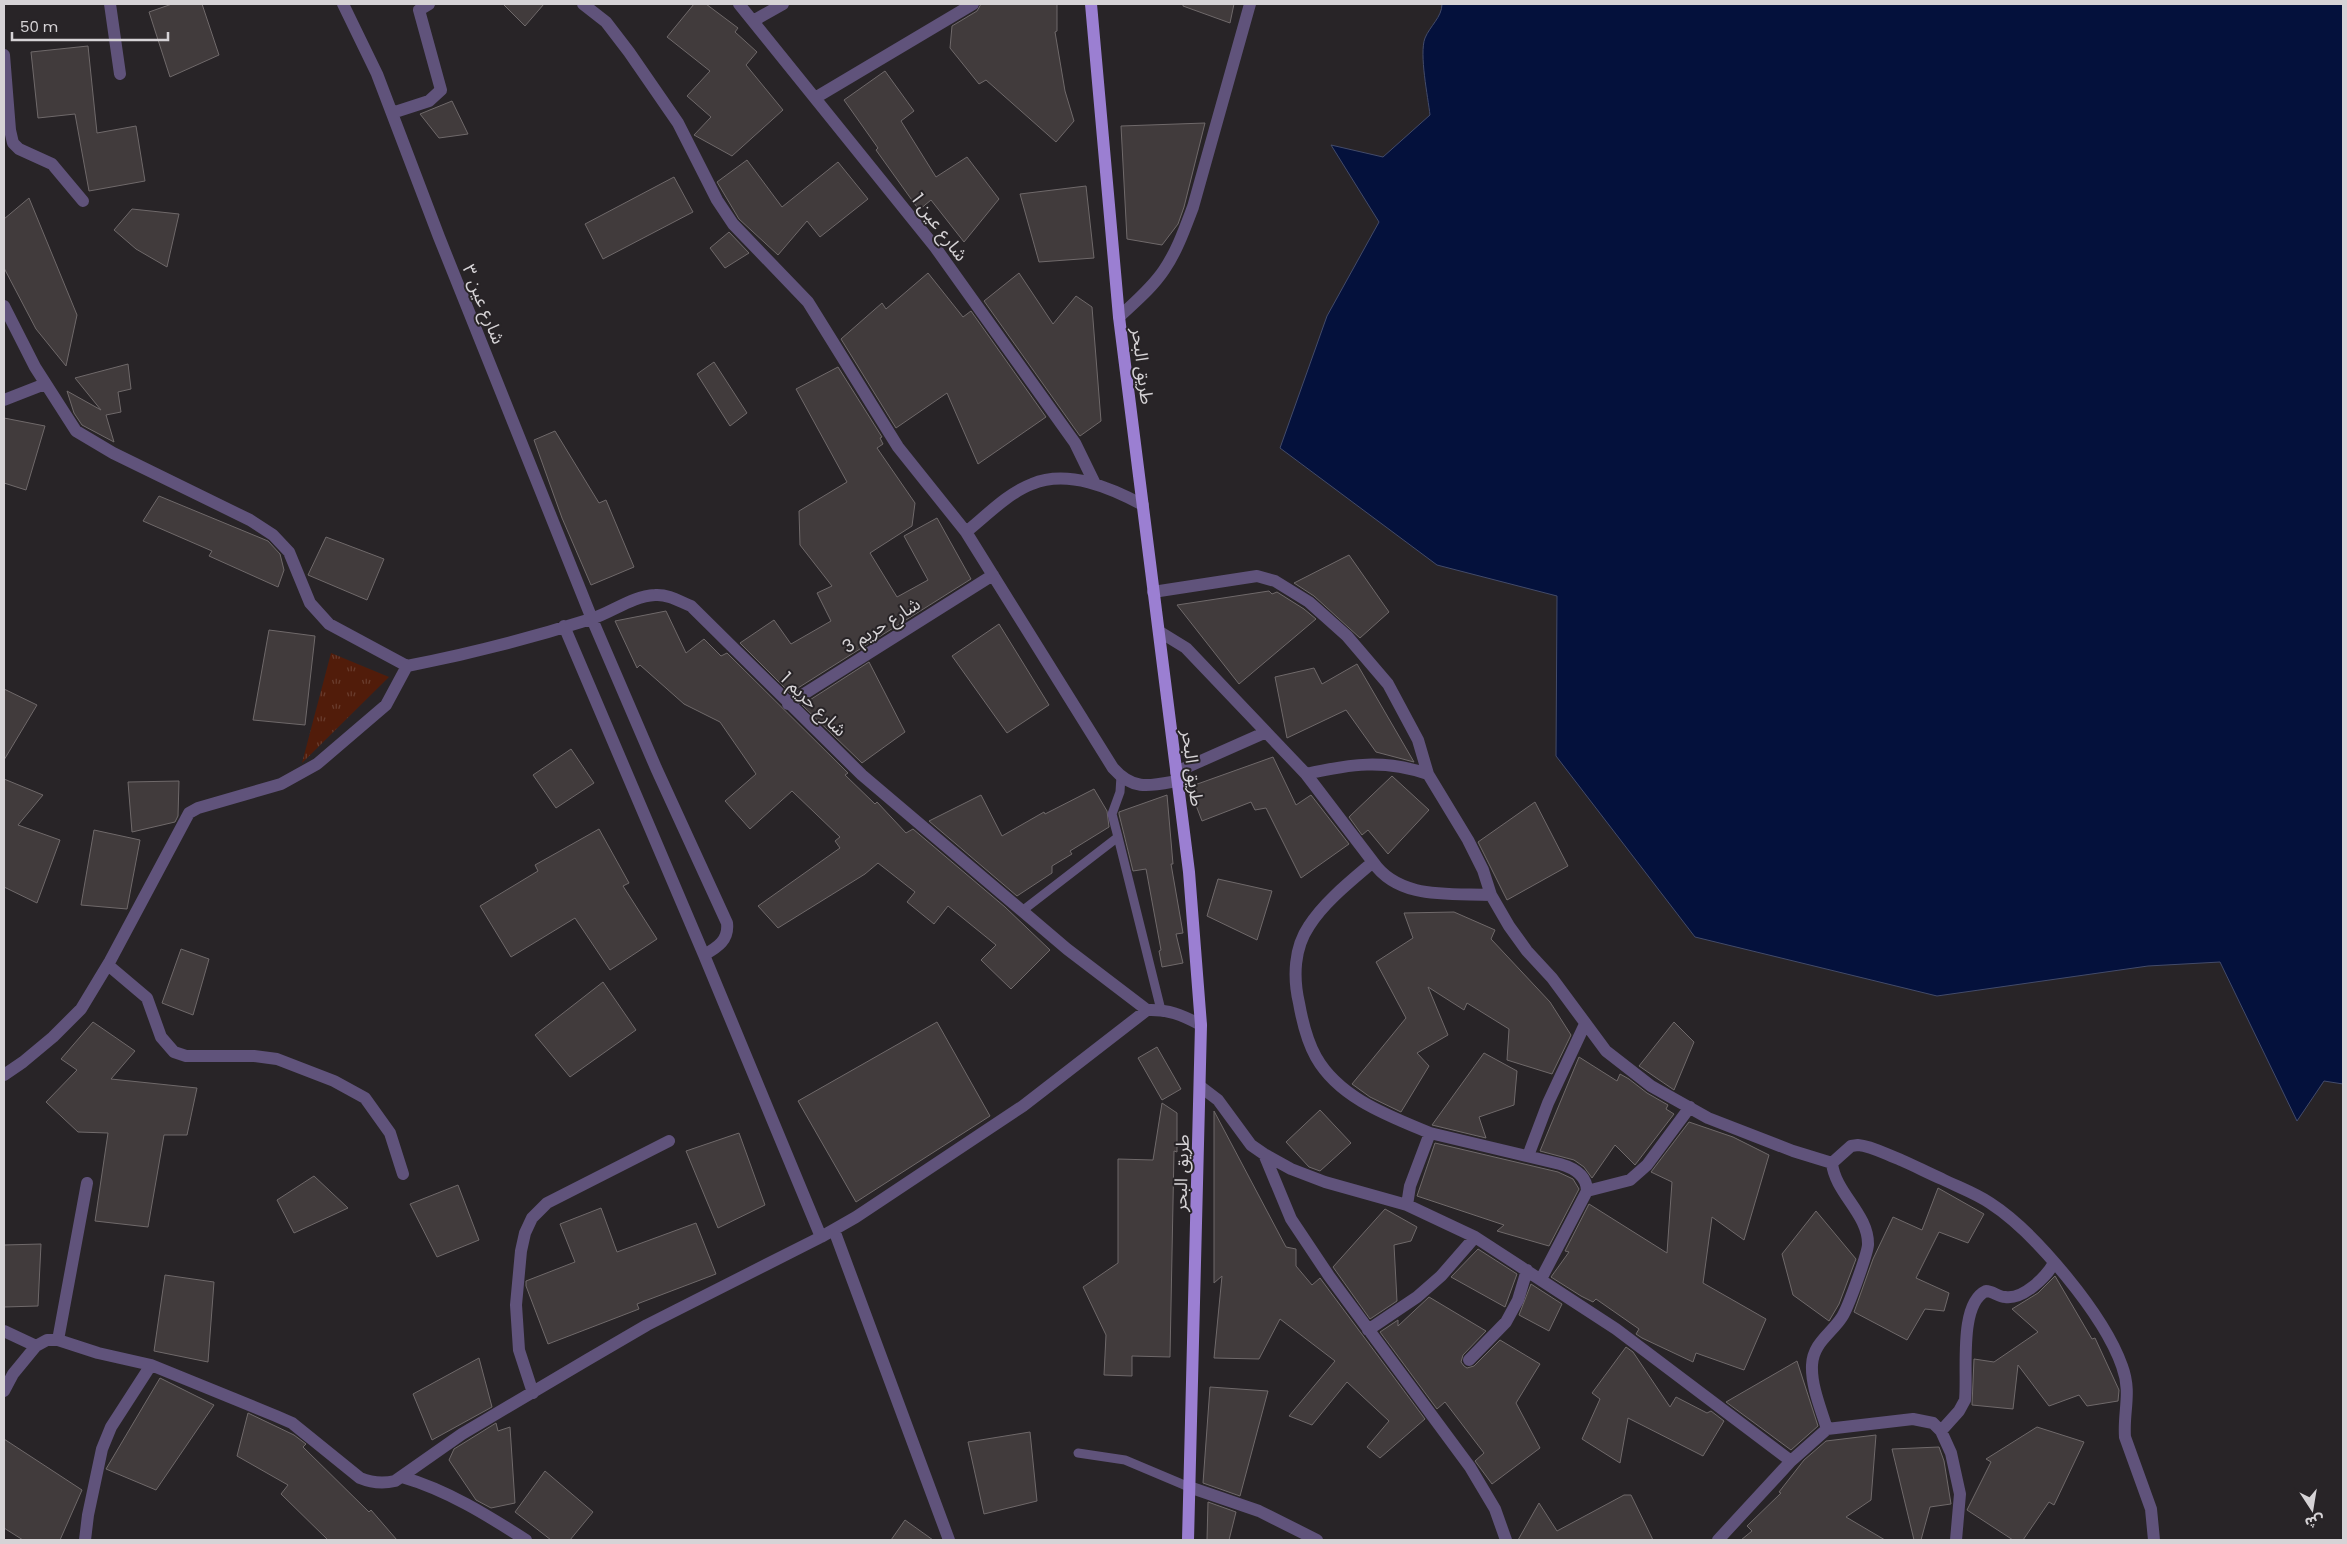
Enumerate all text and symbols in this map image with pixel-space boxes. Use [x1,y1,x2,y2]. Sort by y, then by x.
scale bar [12,10,169,42]
text: 50 m [20,16,58,37]
street label: شارع عين 1 [905,188,974,267]
street label: شارع عين ٣ [455,260,511,348]
street label: طريق البحر [1126,325,1160,406]
street label: شارع حريم 3 [837,591,926,661]
street label: شارع حريم 1 [774,666,853,743]
street label: طريق البحر [1176,727,1210,808]
street label: طريق البحر [1167,1134,1195,1213]
north arrow [2287,1484,2337,1534]
text: ش [2303,1510,2326,1533]

